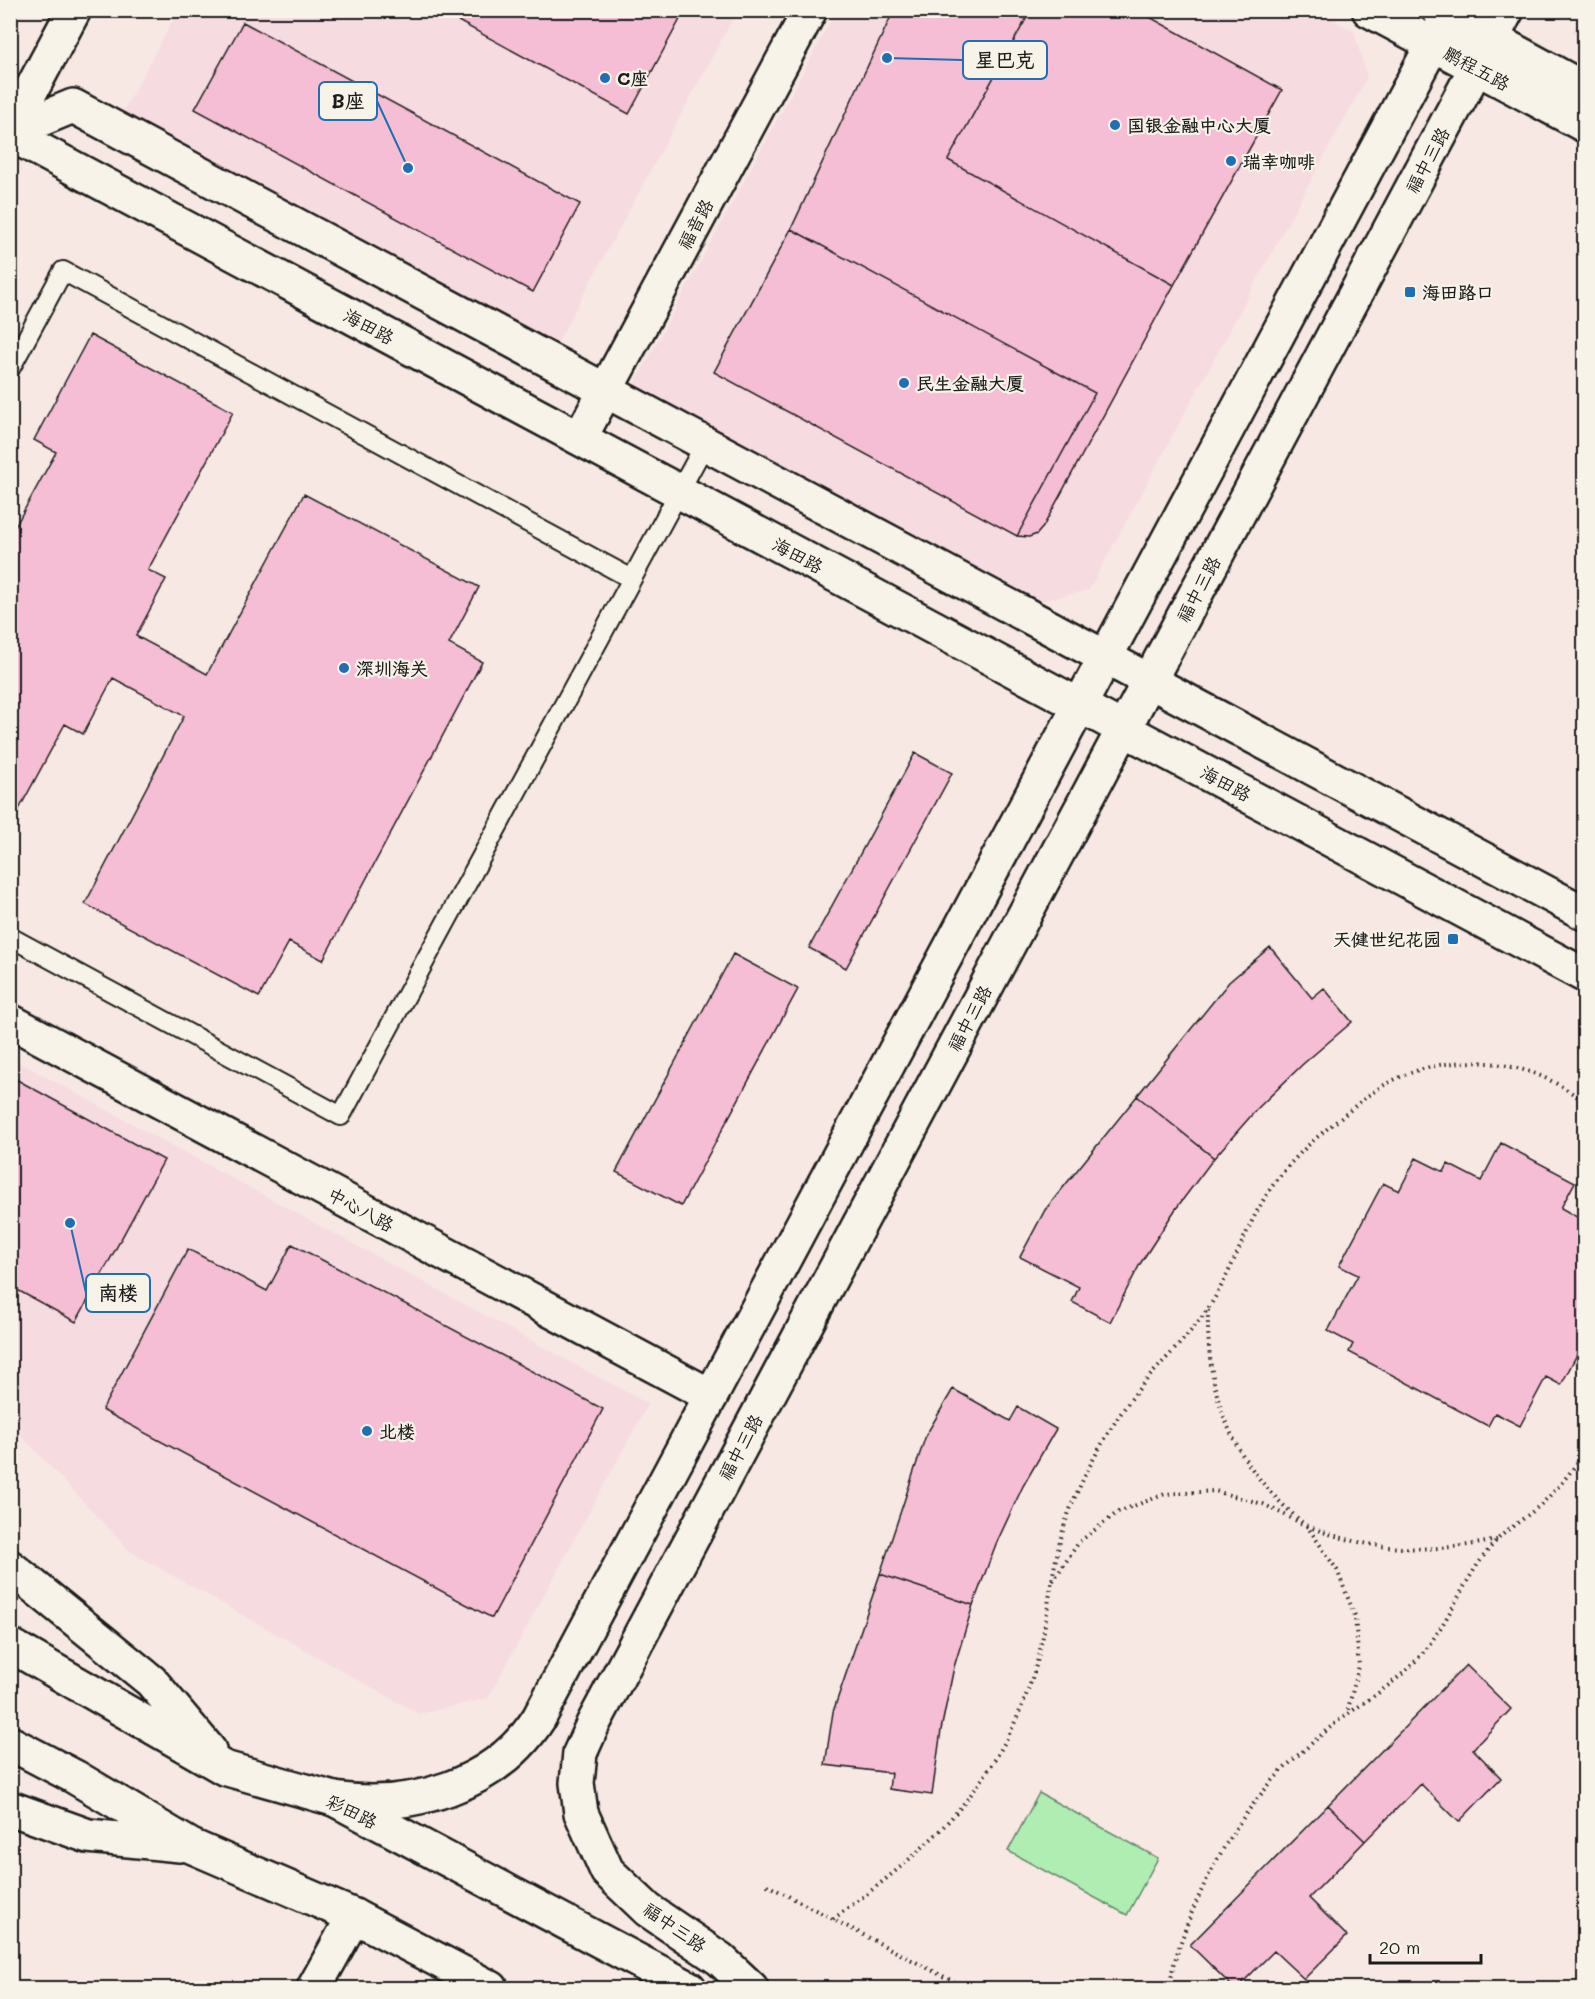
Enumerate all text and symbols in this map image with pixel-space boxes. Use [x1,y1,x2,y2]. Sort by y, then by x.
callout: 星巴克 [963,41,1047,79]
street label: 鹏程五路 [1440,41,1514,95]
text: 星巴克 [975,46,1035,72]
place label: C座 [617,66,648,90]
marker: C座 [598,71,612,85]
callout: B座 [319,82,377,120]
text: B座 [331,87,365,113]
place label: 国银金融中心大厦 [1127,113,1271,137]
marker: 国银金融中心大厦 [1108,118,1122,132]
street label: 福中三路 [1400,123,1454,197]
place label: 瑞幸咖啡 [1243,149,1315,173]
marker: 瑞幸咖啡 [1224,154,1238,168]
street label: 福音路 [672,195,718,253]
place label: 海田路口 [1422,280,1494,304]
marker: 海田路口 [1403,285,1417,299]
street label: 海田路 [340,303,398,349]
place label: 民生金融大厦 [916,371,1024,395]
marker: 民生金融大厦 [897,376,911,390]
street label: 海田路 [769,532,827,578]
street label: 福中三路 [1171,552,1225,626]
place label: 深圳海关 [356,656,428,680]
marker: 深圳海关 [337,661,351,675]
street label: 海田路 [1197,760,1255,806]
place label: 天健世纪花园 [1333,927,1441,951]
marker: 天健世纪花园 [1446,932,1460,946]
street label: 福中三路 [942,981,996,1055]
street label: 中心八路 [324,1182,398,1236]
callout: 南楼 [86,1274,150,1312]
text: 南楼 [98,1279,138,1305]
street label: 福中三路 [713,1410,767,1484]
place label: 北楼 [379,1419,415,1443]
marker: 北楼 [360,1424,374,1438]
street label: 彩田路 [322,1788,382,1834]
street label: 福中三路 [639,1897,711,1957]
scale bar [1370,1927,1481,1965]
text: 20 m [1379,1935,1420,1959]

